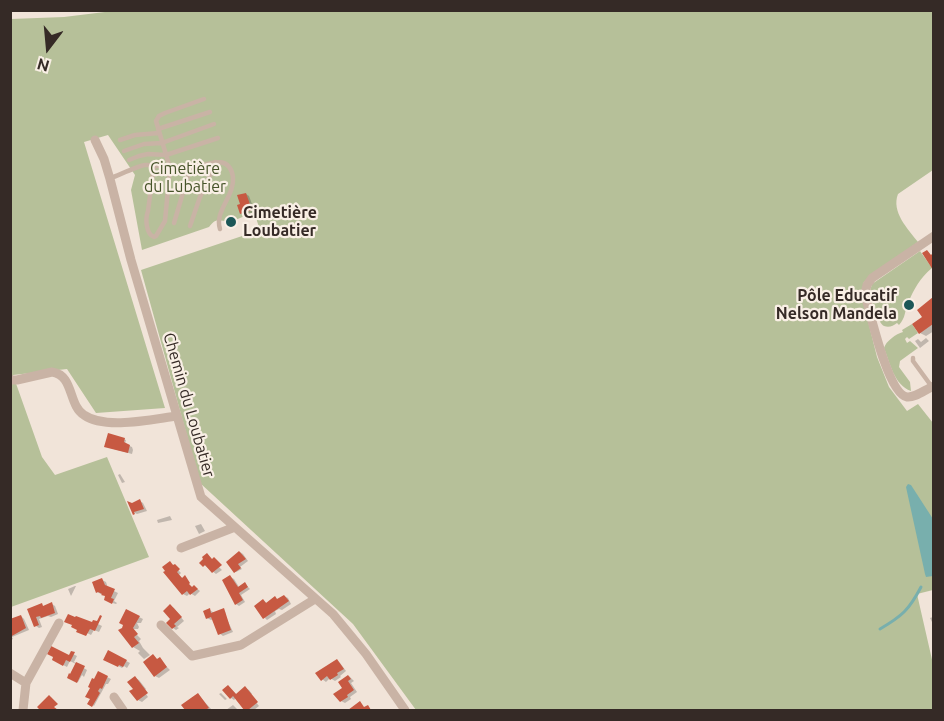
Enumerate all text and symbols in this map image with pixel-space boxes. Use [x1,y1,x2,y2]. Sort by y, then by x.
north arrow [18,18,78,78]
text: N [35,55,51,76]
park label: Cimetière du Lubatier [144,159,226,197]
place label: Cimetière Loubatier [243,203,317,241]
marker: Cimetière Loubatier [224,215,238,229]
place label: Pôle Educatif Nelson Mandela [776,286,897,324]
marker: Pôle Educatif Nelson Mandela [902,298,916,312]
street label: Chemin du Loubatier [159,330,219,480]

